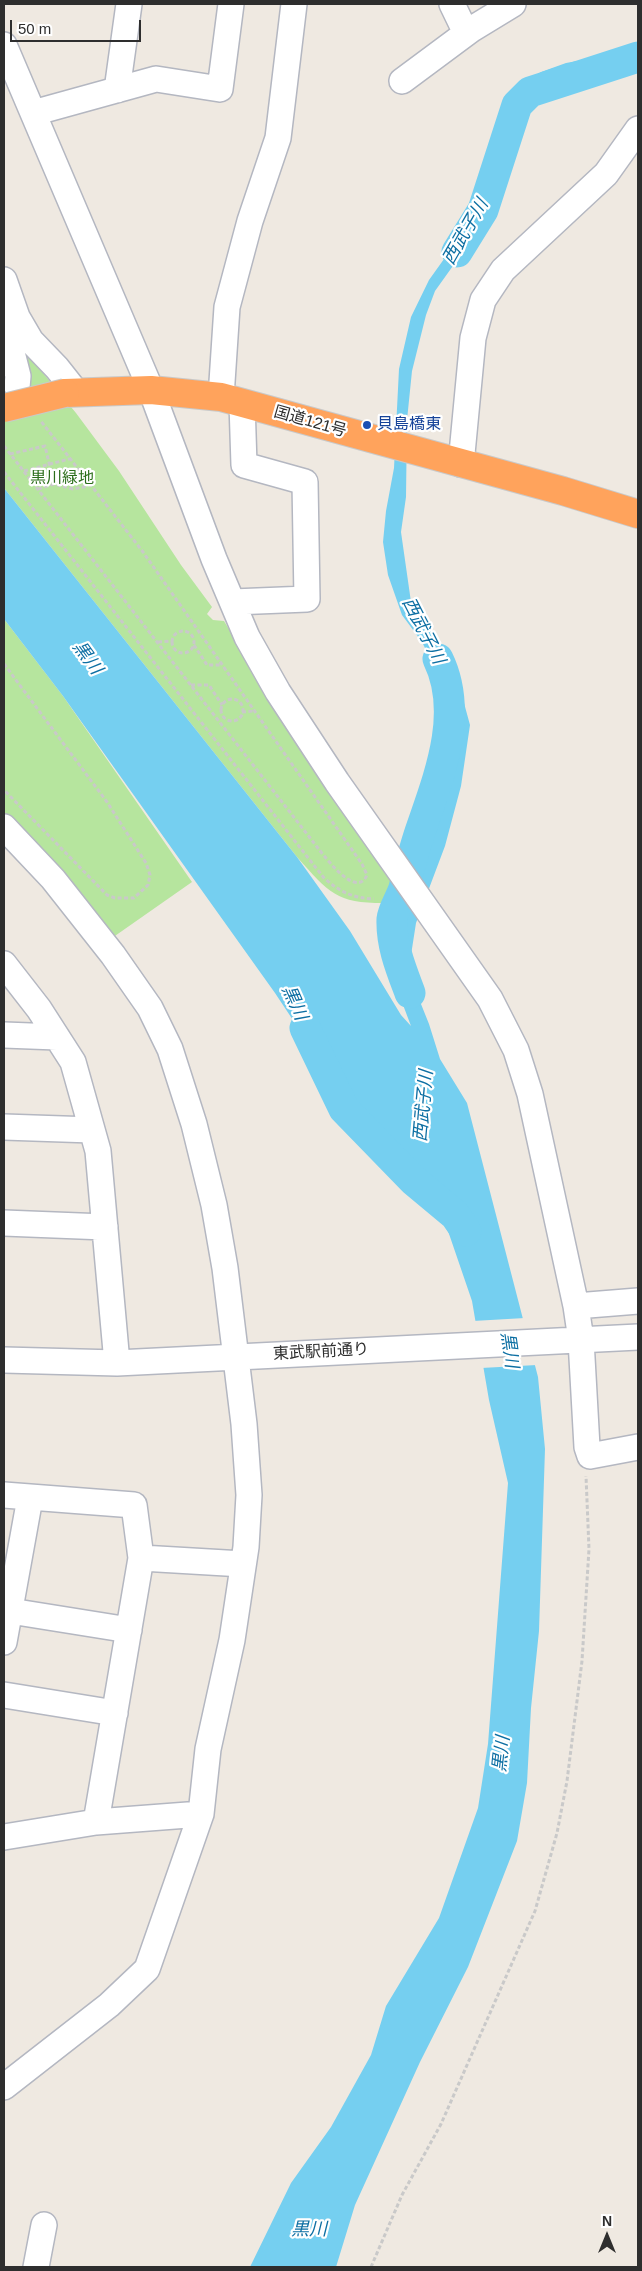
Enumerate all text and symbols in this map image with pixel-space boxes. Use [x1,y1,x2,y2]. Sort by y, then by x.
scale bar [12,10,144,42]
text: 50 m [18,20,51,37]
water label: 西武子川 [439,195,493,269]
street label: 国道121号 [271,402,349,442]
place label: 貝島橋東 [377,415,441,435]
marker: 貝島橋東 [361,419,373,431]
park label: 黒川緑地 [30,469,94,489]
water label: 西武子川 [397,594,449,668]
water label: 黒川 [68,637,106,679]
water label: 黒川 [277,982,311,1024]
water label: 西武子川 [410,1069,438,1143]
water label: 黒川 [496,1331,522,1369]
street label: 東武駅前通り [273,1340,369,1364]
water label: 黒川 [489,1735,515,1773]
north arrow [582,2211,632,2261]
text: N [602,2213,612,2229]
water label: 黒川 [291,2219,327,2241]

